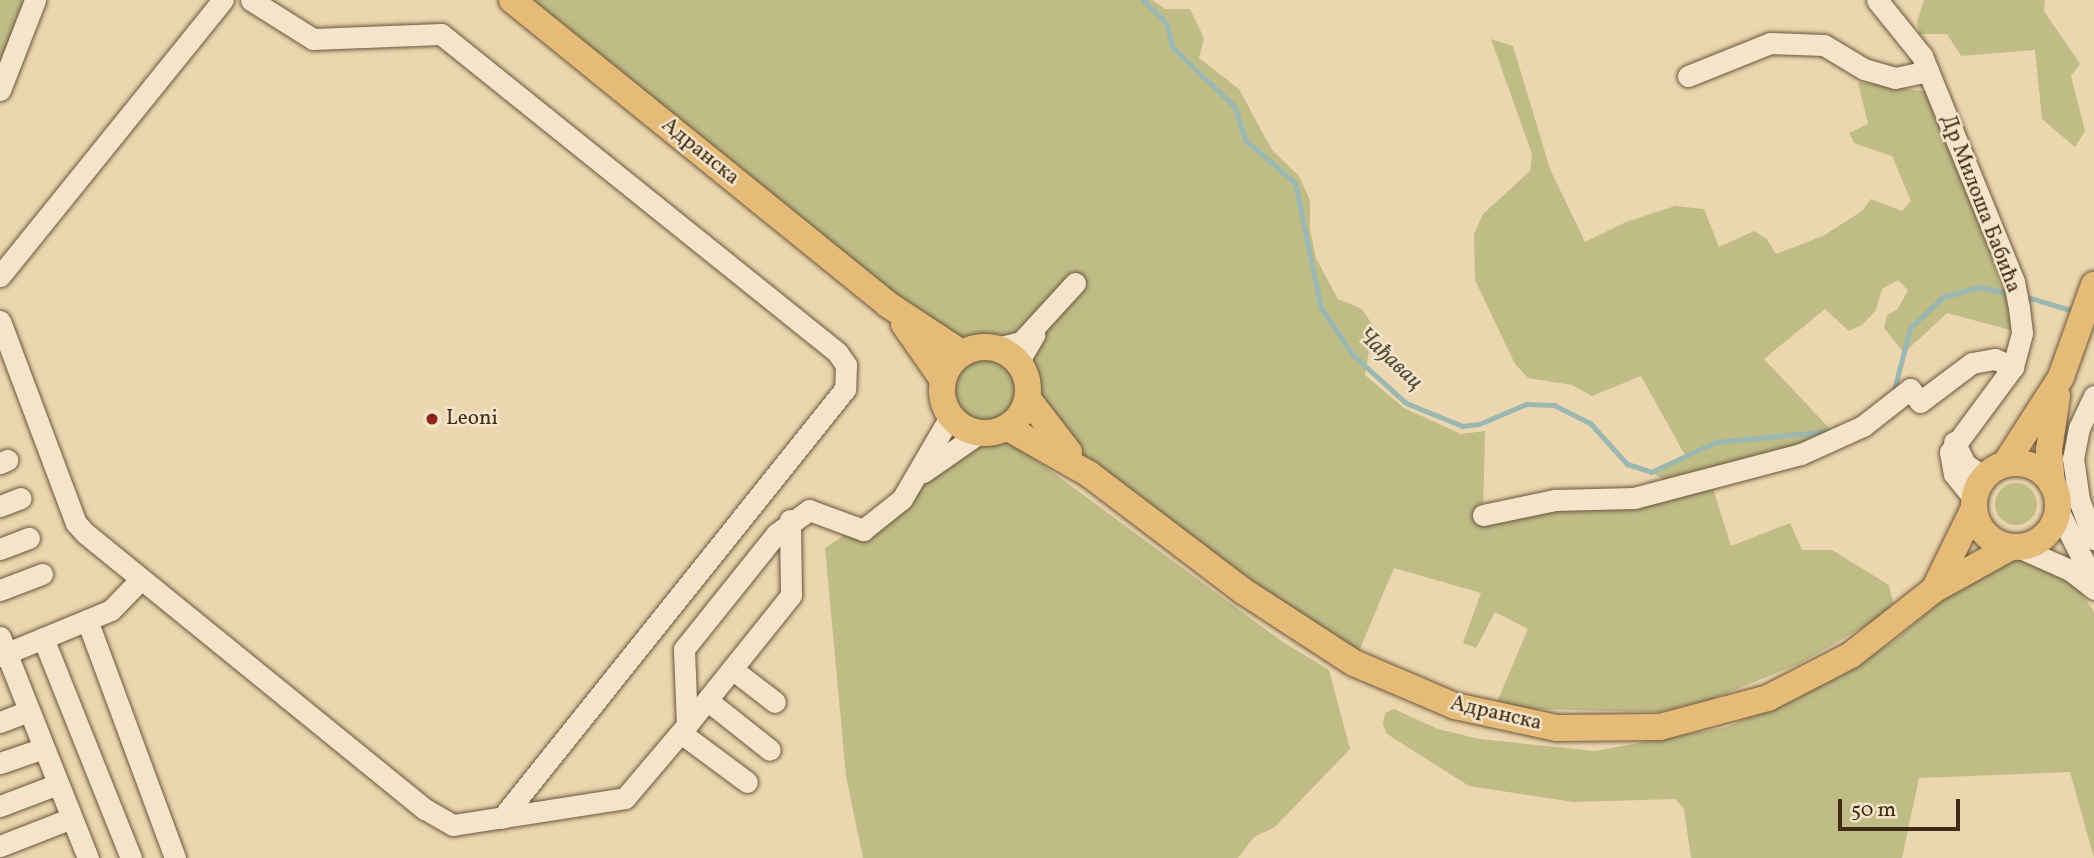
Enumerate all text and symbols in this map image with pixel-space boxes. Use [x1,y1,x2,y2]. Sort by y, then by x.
street label: Др Милоша Бабића [1934,111,2026,297]
street label: Адранска [656,113,744,191]
water label: Чађавац [1352,322,1428,396]
place label: Leoni [446,406,498,432]
marker: Leoni [424,411,440,427]
street label: Адранска [1448,691,1544,737]
scale bar [1842,784,1965,828]
text: 50 m [1851,796,1896,825]

